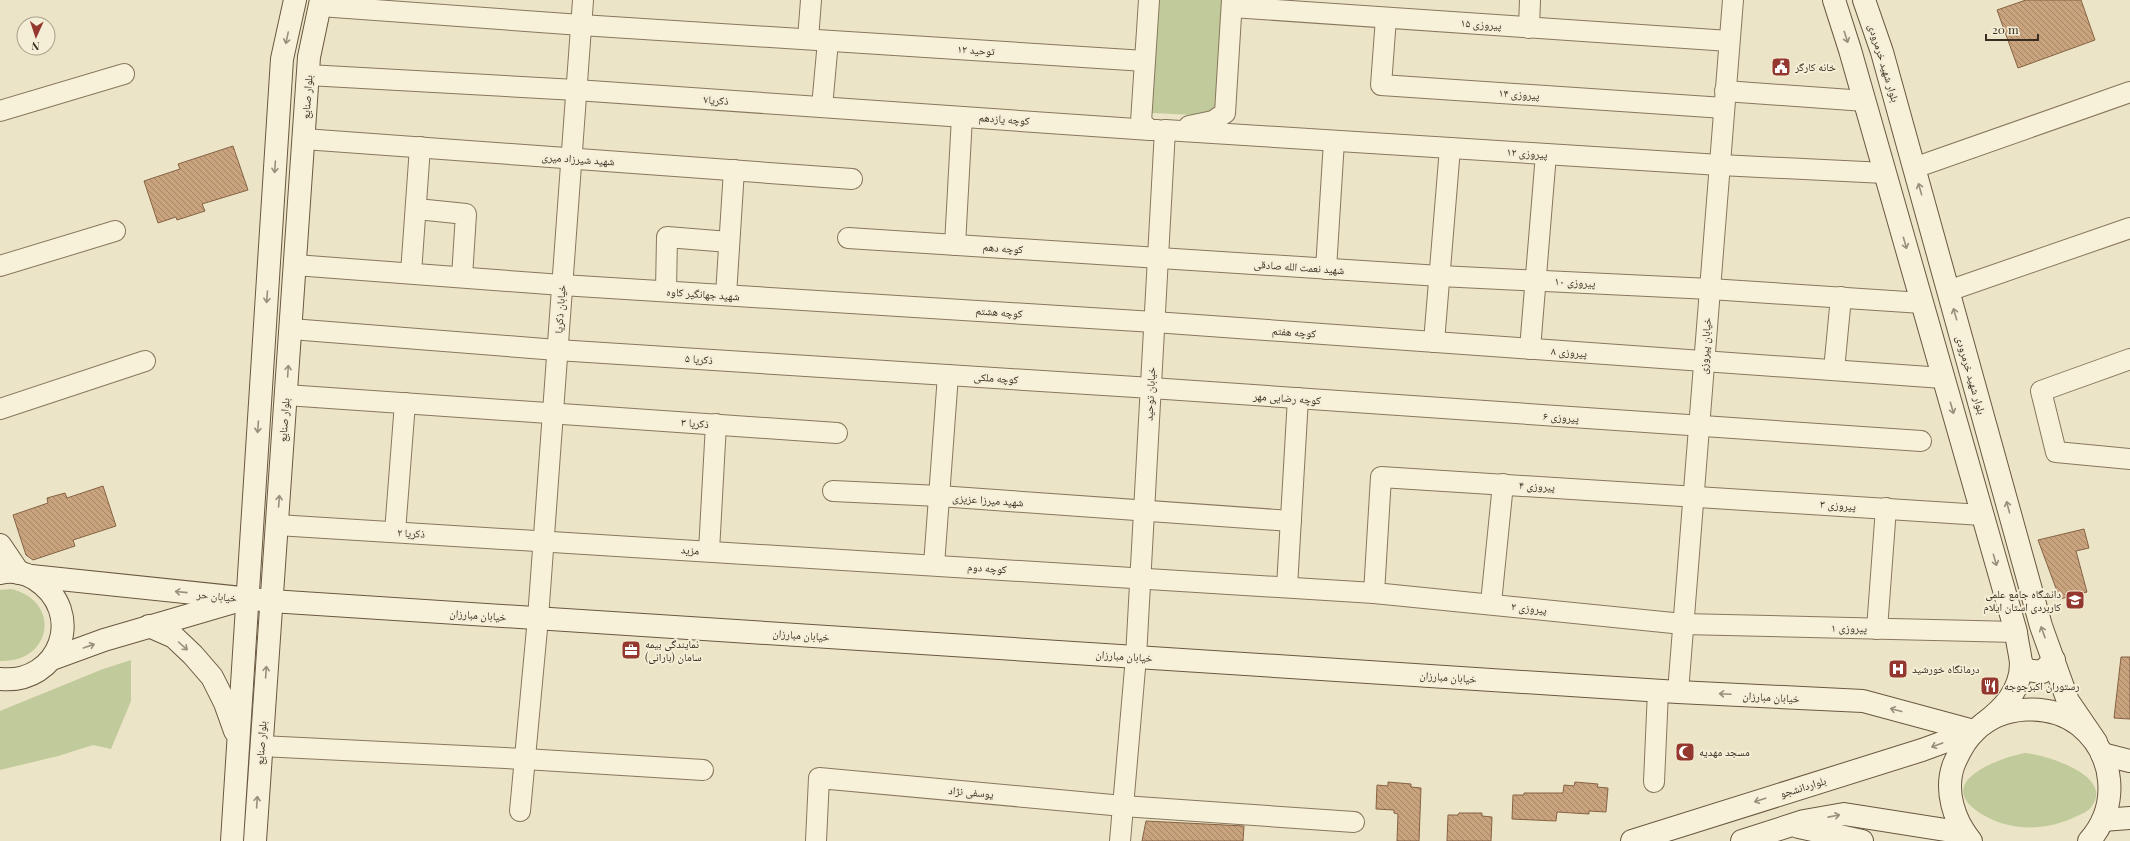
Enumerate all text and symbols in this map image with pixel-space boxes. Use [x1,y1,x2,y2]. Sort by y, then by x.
street label: پیروزی ۱۵ [1460,15,1502,33]
north arrow [16,16,56,56]
scale bar [1986,16,2038,42]
text: 20 m [1992,21,2019,37]
street label: بلوار شهید خرمرودی [1865,22,1904,104]
one-way arrow [1843,30,1850,43]
one-way arrow [282,31,290,44]
text: N [31,39,40,54]
street label: توحید ۱۲ [957,41,996,58]
public building icon: خانه کارگر [1770,56,1792,78]
place label: خانه کارگر [1794,59,1836,74]
street label: بلوار صنایع [297,74,316,120]
street label: پیروزی ۱۴ [1498,85,1540,103]
street label: ذکریا۷ [703,91,730,108]
street label: کوچه یازدهم [978,109,1031,129]
street label: پیروزی ۱۲ [1506,144,1548,162]
street label: شهید شیرزاد میری [541,148,615,169]
one-way arrow [272,160,279,173]
one-way arrow [1916,183,1923,196]
one-way arrow [1902,236,1909,249]
street label: کوچه دهم [982,239,1024,257]
street label: شهید نعمت الله صادقی [1253,256,1345,277]
street label: پیروزی ۱۰ [1554,273,1596,290]
street label: شهید جهانگیر کاوه [666,283,740,304]
street label: خیابان ذکریا [550,284,569,334]
one-way arrow [263,290,270,303]
street label: کوچه هشتم [975,302,1023,322]
one-way arrow [1950,308,1958,321]
street label: خیابان پیروزی [1695,317,1714,375]
street label: کوچه هفتم [1271,322,1317,342]
street label: بلوار شهید خرمرودی [1953,334,1990,416]
street label: پیروزی ۸ [1551,343,1588,360]
street label: ذکریا ۵ [685,350,714,367]
one-way arrow [284,365,291,378]
street label: خیابان توحید [1141,367,1158,421]
street label: کوچه ملکی [973,368,1019,387]
street label: کوچه رضایی مهر [1252,388,1322,407]
street label: بلوار صنایع [274,397,293,443]
one-way arrow [1949,401,1956,414]
street label: پیروزی ۶ [1543,408,1580,425]
street label: ذکریا ۳ [681,414,710,431]
one-way arrow [255,420,262,433]
street label: پیروزی ۴ [1519,477,1556,494]
street label: شهید میرزا عزیزی [952,490,1024,509]
one-way arrow [275,495,282,508]
street label: پیروزی ۳ [1820,496,1857,513]
one-way arrow [2004,501,2011,514]
street label: ذکریا ۲ [397,524,426,541]
street label: مزید [680,541,700,558]
one-way arrow [1992,553,1999,566]
street label: کوچه دوم [967,559,1008,576]
street label: خیابان حر [195,586,238,605]
place label: دانشگاه جامع علمی کاربردی استان ایلام [1984,586,2061,614]
one-way arrow [175,588,188,596]
school or university icon: دانشگاه جامع علمی کاربردی استان ایلام [2064,589,2086,611]
street label: پیروزی ۲ [1510,598,1548,617]
street label: خیابان مبارزان [449,605,507,624]
street label: پیروزی ۱ [1831,620,1867,635]
street label: خیابان مبارزان [772,625,830,644]
one-way arrow [2039,627,2047,639]
place label: نمایندگی بیمه سامان (بارانی) [645,636,702,664]
office icon: نمایندگی بیمه سامان (بارانی) [620,639,642,661]
one-way arrow [82,641,94,649]
one-way arrow [178,641,188,650]
street label: خیابان مبارزان [1095,646,1153,665]
hospital icon: درمانگاه خورشید [1887,658,1909,680]
place label: درمانگاه خورشید [1912,661,1980,676]
one-way arrow [263,666,270,679]
street label: خیابان مبارزان [1419,667,1477,686]
restaurant icon: رستوران اکبرجوجه [1979,675,2001,697]
place label: رستوران اکبرجوجه [2004,678,2080,693]
street label: خیابان مبارزان [1742,688,1800,705]
one-way arrow [1719,691,1732,698]
one-way arrow [1890,706,1903,713]
street label: بلوار صنایع [251,720,270,766]
mosque icon: مسجد مهدیه [1674,741,1696,763]
one-way arrow [1932,741,1944,749]
place label: مسجد مهدیه [1699,744,1750,759]
street label: بلواردانشجو [1778,772,1828,801]
street label: یوسفی نژاد [948,782,995,801]
one-way arrow [254,796,261,809]
one-way arrow [1753,797,1766,804]
one-way arrow [1827,811,1840,819]

